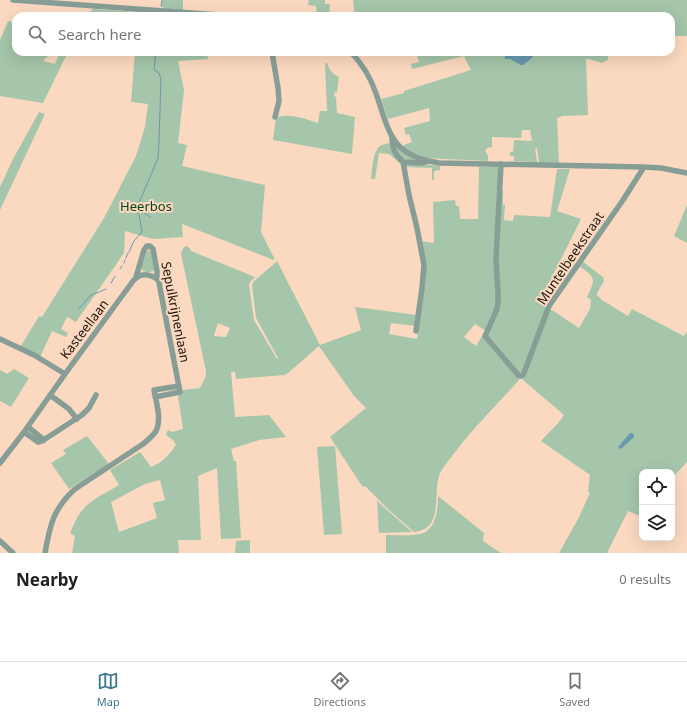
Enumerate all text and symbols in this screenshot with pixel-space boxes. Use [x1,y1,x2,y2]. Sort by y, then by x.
search box [12,12,675,56]
icon: search [26,23,48,45]
text: Search here [58,24,141,44]
park label: Heerbos [120,197,172,215]
street label: Muntelbeekstraat [532,208,608,308]
street label: Sepulkrijnenlaan [157,260,195,364]
street label: Kasteellaan [56,296,112,362]
map controls [639,469,675,541]
button: locate [639,469,675,505]
button: layers [639,505,675,541]
text: Nearby [16,568,78,591]
text: 0 results [619,570,671,588]
tab: Map [97,670,120,709]
tab: Directions [313,670,366,709]
tab: Saved [559,670,590,709]

